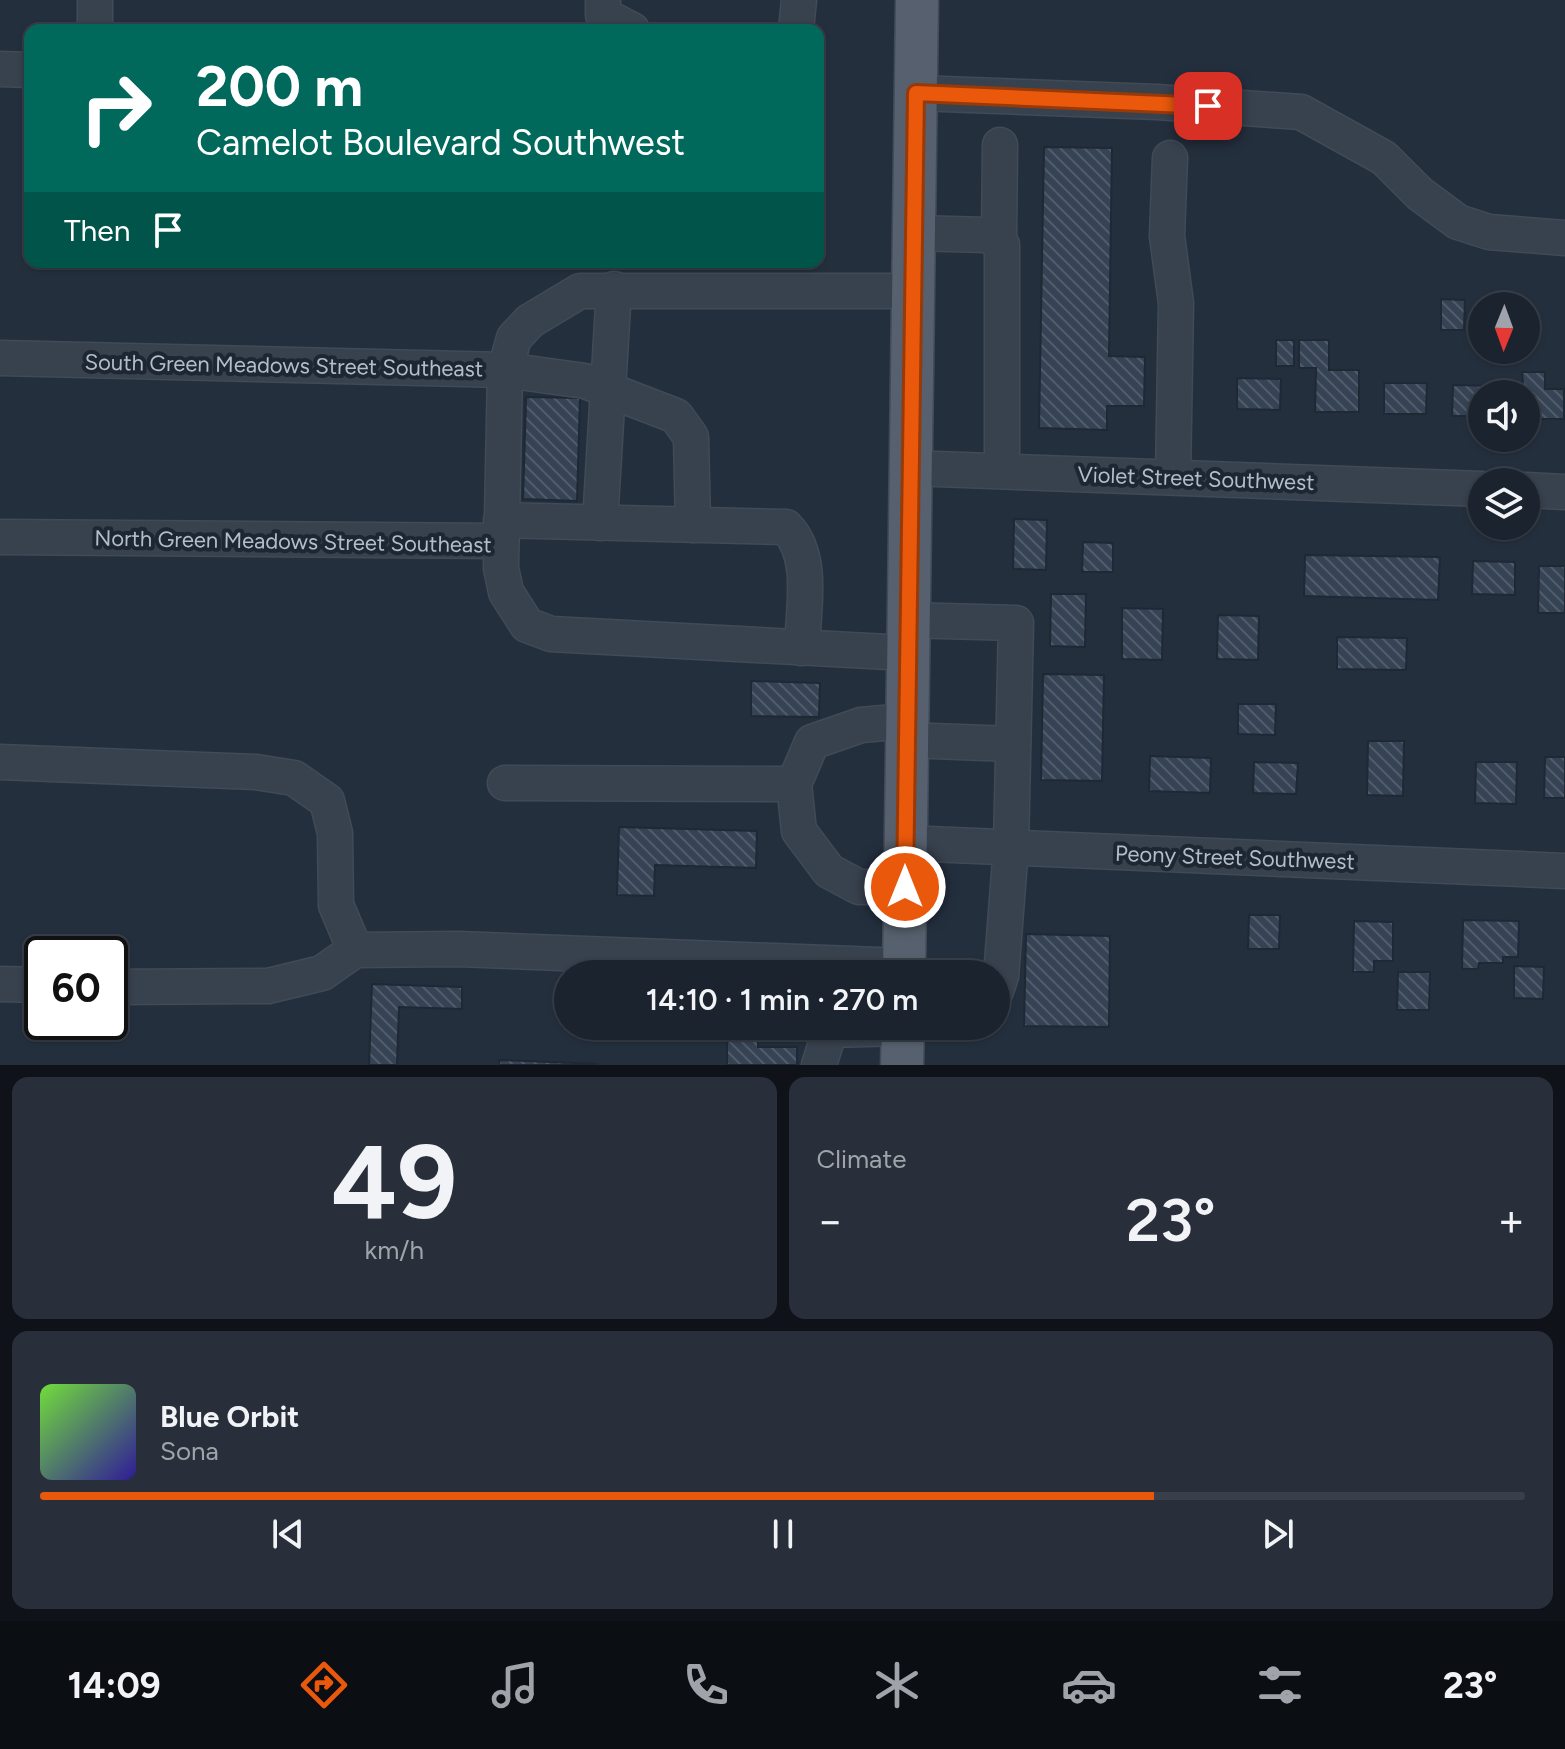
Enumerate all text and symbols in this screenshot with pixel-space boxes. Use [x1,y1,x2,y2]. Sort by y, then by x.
text: 200 m [196,53,363,120]
icon: right [64,56,168,160]
pin [1174,72,1242,140]
icon: arrive [1186,84,1230,128]
text: Camelot Boulevard Southwest [196,121,685,164]
icon: arrive [146,208,190,252]
text: Then [64,212,130,249]
north arrow [1468,292,1540,364]
map controls [1468,292,1540,540]
street label: South Green Meadows Street Southeast [84,349,483,382]
button: sound [1468,380,1540,452]
street label: Violet Street Southwest [1077,461,1315,496]
button: layers [1468,468,1540,540]
street label: North Green Meadows Street Southeast [94,525,492,558]
street label: Peony Street Southwest [1115,840,1355,875]
position arrow [863,845,947,929]
speed limit sign: 60 [24,936,128,1040]
text: 14:10 · 1 min · 270 m [646,981,918,1018]
text: 49 [331,1119,457,1244]
text: Climate [817,1143,906,1175]
text: 23° [1126,1184,1216,1256]
text: − [817,1194,844,1247]
text: + [1498,1194,1525,1247]
text: km/h [365,1234,424,1266]
text: Blue Orbit [160,1398,299,1435]
text: Sona [160,1435,219,1467]
icon: previous [266,1512,310,1556]
icon: pause [761,1512,805,1556]
icon: next [1256,1512,1300,1556]
icon: directions [296,1657,352,1713]
icon: music [487,1657,543,1713]
icon: phone [678,1657,734,1713]
icon: climate [869,1657,925,1713]
icon: car [1061,1657,1117,1713]
icon: filters [1252,1657,1308,1713]
text: 14:09 [68,1664,161,1707]
text: 23° [1443,1664,1497,1707]

